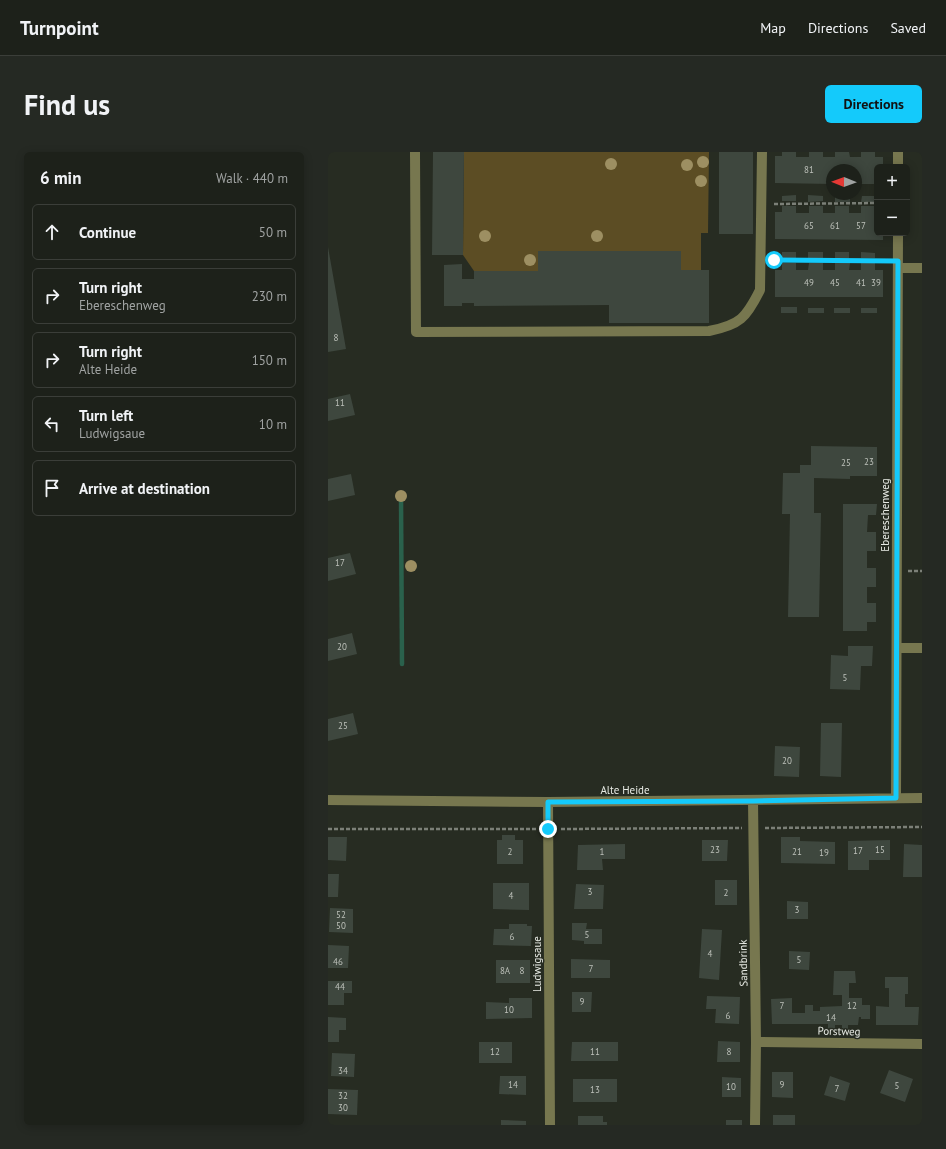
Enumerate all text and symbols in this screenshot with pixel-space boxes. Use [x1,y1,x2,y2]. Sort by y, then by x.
text: Turnpoint [20,16,99,40]
text: Map [760,19,786,37]
text: Directions [808,19,868,37]
text: Saved [890,19,926,37]
button: Directions [825,85,922,123]
text: Find us [24,86,110,123]
house number: 81 [804,164,814,175]
north arrow [826,164,862,200]
map controls [874,164,910,236]
button: + [874,164,910,200]
text: 6 min [40,167,81,189]
text: Walk · 440 m [216,170,288,187]
button: − [874,200,910,236]
house number: 65 [804,220,814,231]
house number: 61 [830,220,840,231]
house number: 57 [856,220,866,231]
icon: ahead [41,221,63,243]
text: Continue [79,223,136,242]
text: 50 m [259,224,287,241]
route start [765,251,783,269]
house number: 49 [804,277,814,288]
house number: 45 [830,277,840,288]
house number: 41 [856,277,866,288]
house number: 39 [871,277,881,288]
text: Turn right [79,278,142,297]
icon: right [41,285,63,307]
text: 230 m [252,288,287,305]
text: Ebereschenweg [79,297,166,314]
house number: 8 [334,332,339,343]
text: Turn right [79,342,142,361]
icon: right [41,349,63,371]
text: 150 m [252,352,287,369]
text: Alte Heide [79,361,137,378]
house number: 11 [335,397,345,408]
text: Turn left [79,406,133,425]
icon: left [41,413,63,435]
text: 10 m [259,416,287,433]
text: Ludwigsaue [79,425,145,442]
house number: 23 [864,456,874,467]
house number: 25 [841,457,851,468]
icon: arrive [41,477,63,499]
street label: Ebereschenweg [878,478,892,552]
text: Arrive at destination [79,479,210,498]
house number: 17 [335,557,345,568]
house number: 20 [337,641,347,652]
house number: 5 [843,672,848,683]
house number: 25 [338,720,348,731]
house number: 20 [782,755,792,766]
street label: Alte Heide [600,783,650,797]
route end [539,820,557,838]
house number: 23 [710,844,720,855]
house number: 15 [875,844,885,855]
house number: 17 [853,845,863,856]
house number: 2 [508,846,513,857]
house number: 1 [600,846,605,857]
house number: 21 [792,846,802,857]
house number: 19 [819,847,829,858]
house number: 3 [588,886,593,897]
house number: 2 [724,887,729,898]
house number: 4 [509,890,514,901]
house number: 3 [795,904,800,915]
house number: 52 [336,909,346,920]
house number: 50 [336,920,346,931]
house number: 5 [585,929,590,940]
house number: 6 [510,931,515,942]
street label: Ludwigsaue [530,936,544,992]
street label: Sandbrink [736,939,750,987]
house number: 4 [708,948,713,959]
house number: 5 [797,954,802,965]
house number: 46 [333,956,343,967]
house number: 7 [589,963,594,974]
house number: 8A [500,965,511,976]
house number: 8 [520,965,525,976]
house number: 44 [335,981,345,992]
house number: 9 [580,996,585,1007]
house number: 7 [780,1000,785,1011]
house number: 12 [847,1000,857,1011]
house number: 10 [504,1004,514,1015]
house number: 6 [726,1010,731,1021]
house number: 14 [826,1012,836,1023]
street label: Porstweg [817,1024,861,1038]
house number: 12 [490,1046,500,1057]
house number: 11 [590,1046,600,1057]
house number: 8 [727,1046,732,1057]
house number: 34 [338,1065,348,1076]
house number: 14 [508,1079,518,1090]
house number: 9 [780,1079,785,1090]
house number: 5 [895,1080,900,1091]
house number: 10 [726,1081,736,1092]
house number: 7 [835,1083,840,1094]
house number: 13 [590,1084,600,1095]
house number: 32 [338,1090,348,1101]
house number: 30 [338,1102,348,1113]

